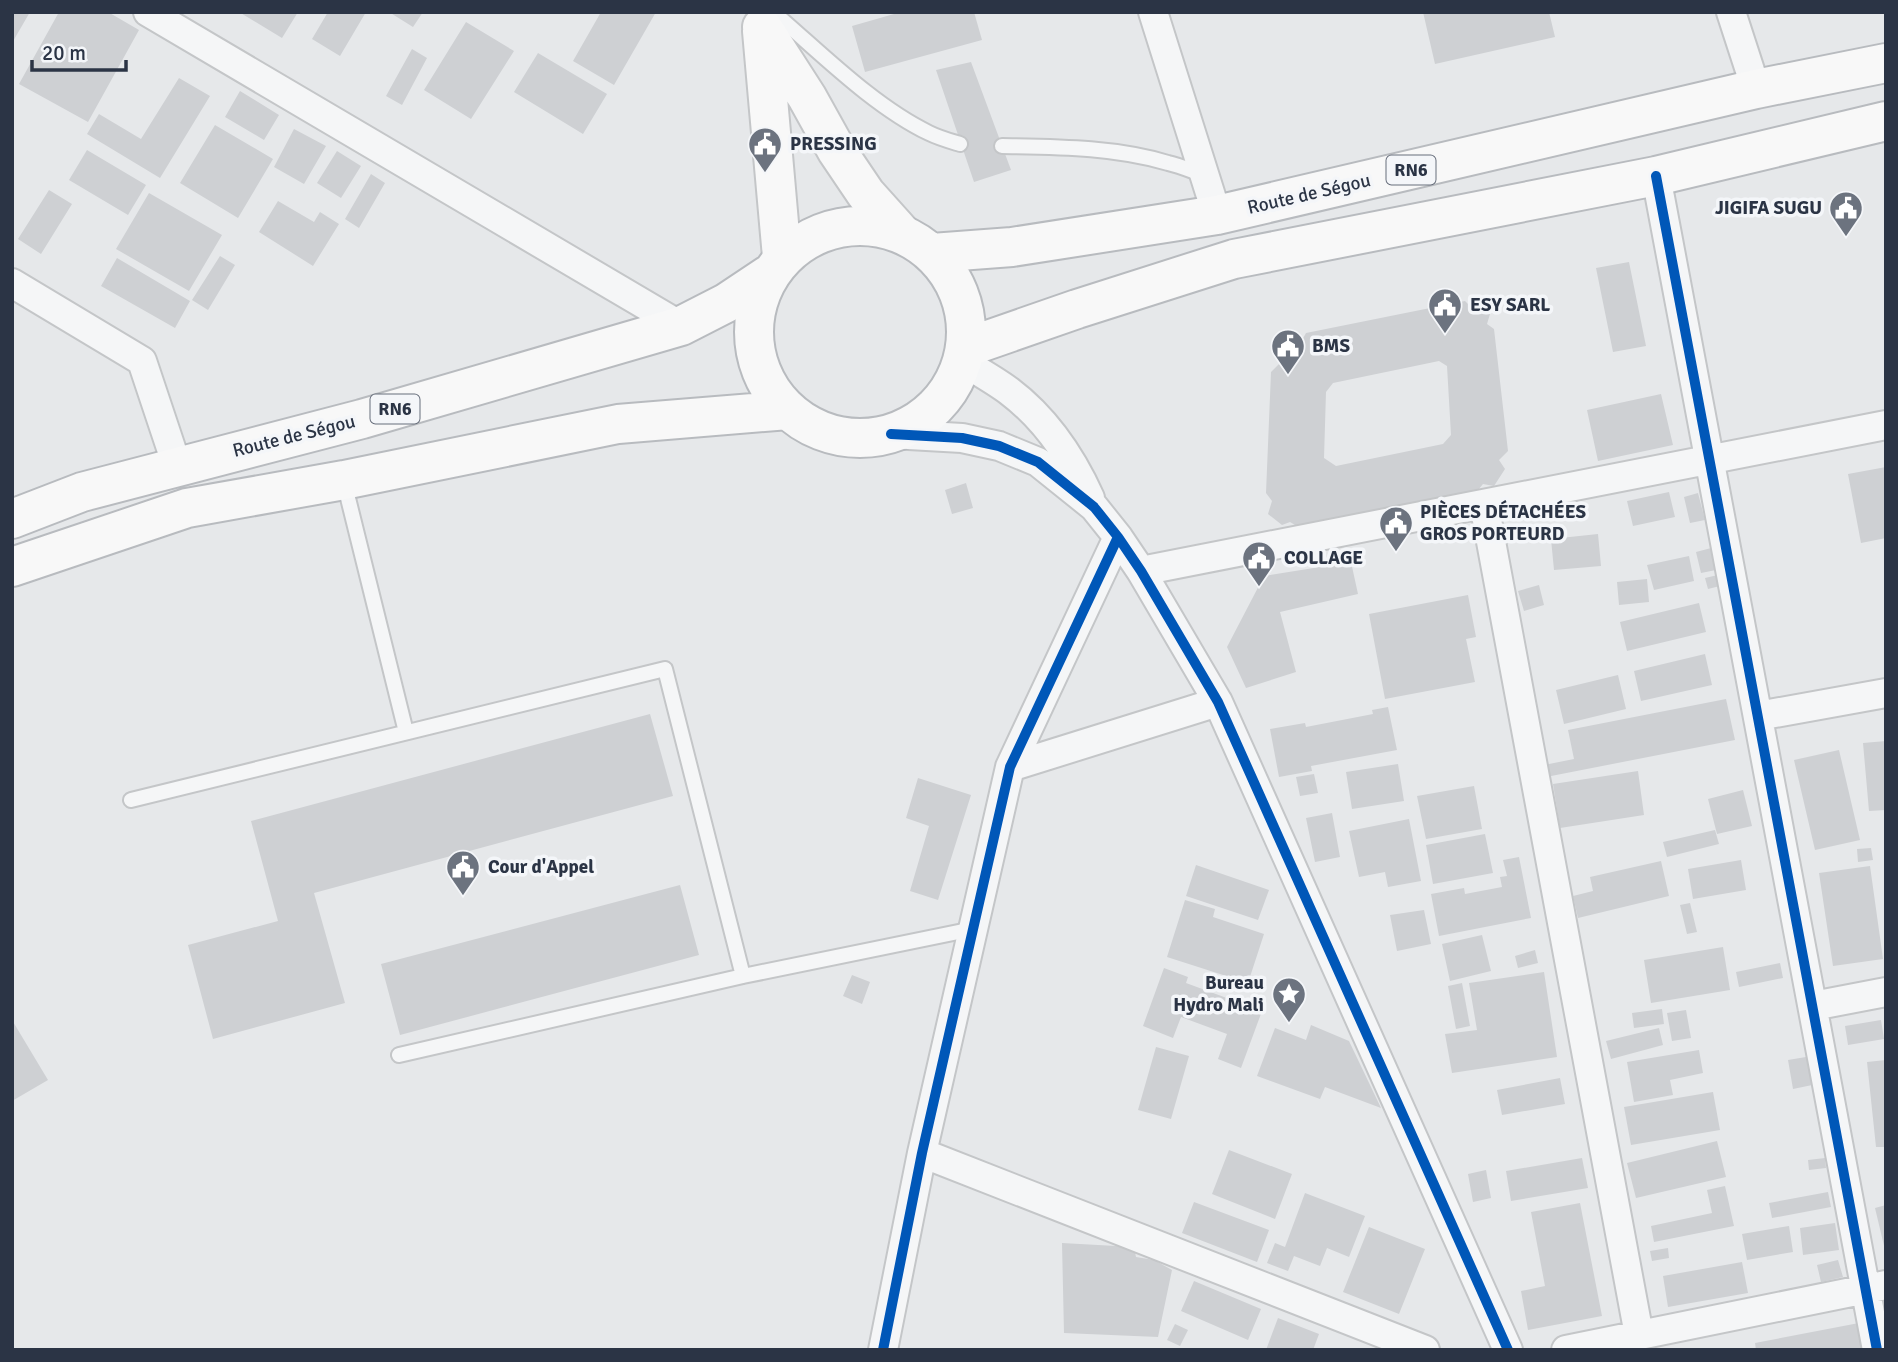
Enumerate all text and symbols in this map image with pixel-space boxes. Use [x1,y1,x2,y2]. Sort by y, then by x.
scale bar [32,28,126,72]
text: 20 m [42,40,86,66]
public building icon: PRESSING [746,125,784,174]
place label: PRESSING [790,132,877,156]
road number: RN6 [1386,155,1436,184]
street label: Route de Ségou [1245,168,1373,220]
public building icon: JIGIFA SUGU [1827,189,1865,238]
place label: JIGIFA SUGU [1715,196,1822,220]
public building icon: ESY SARL [1426,286,1464,335]
place label: ESY SARL [1470,293,1550,317]
public building icon: BMS [1269,327,1307,376]
place label: BMS [1312,334,1350,358]
road number: RN6 [370,394,420,424]
street label: Route de Ségou [230,409,358,463]
place label: PIÈCES DÉTACHÉES GROS PORTEURD [1420,500,1587,546]
public building icon: PIÈCES DÉTACHÉES GROS PORTEURD [1377,504,1415,553]
public building icon: COLLAGE [1240,539,1278,588]
place label: COLLAGE [1284,546,1363,570]
public building icon: Cour d'Appel [444,848,482,897]
place label: Cour d'Appel [488,855,594,879]
place label: Bureau Hydro Mali [1173,971,1264,1017]
place icon: Bureau Hydro Mali [1270,975,1308,1024]

